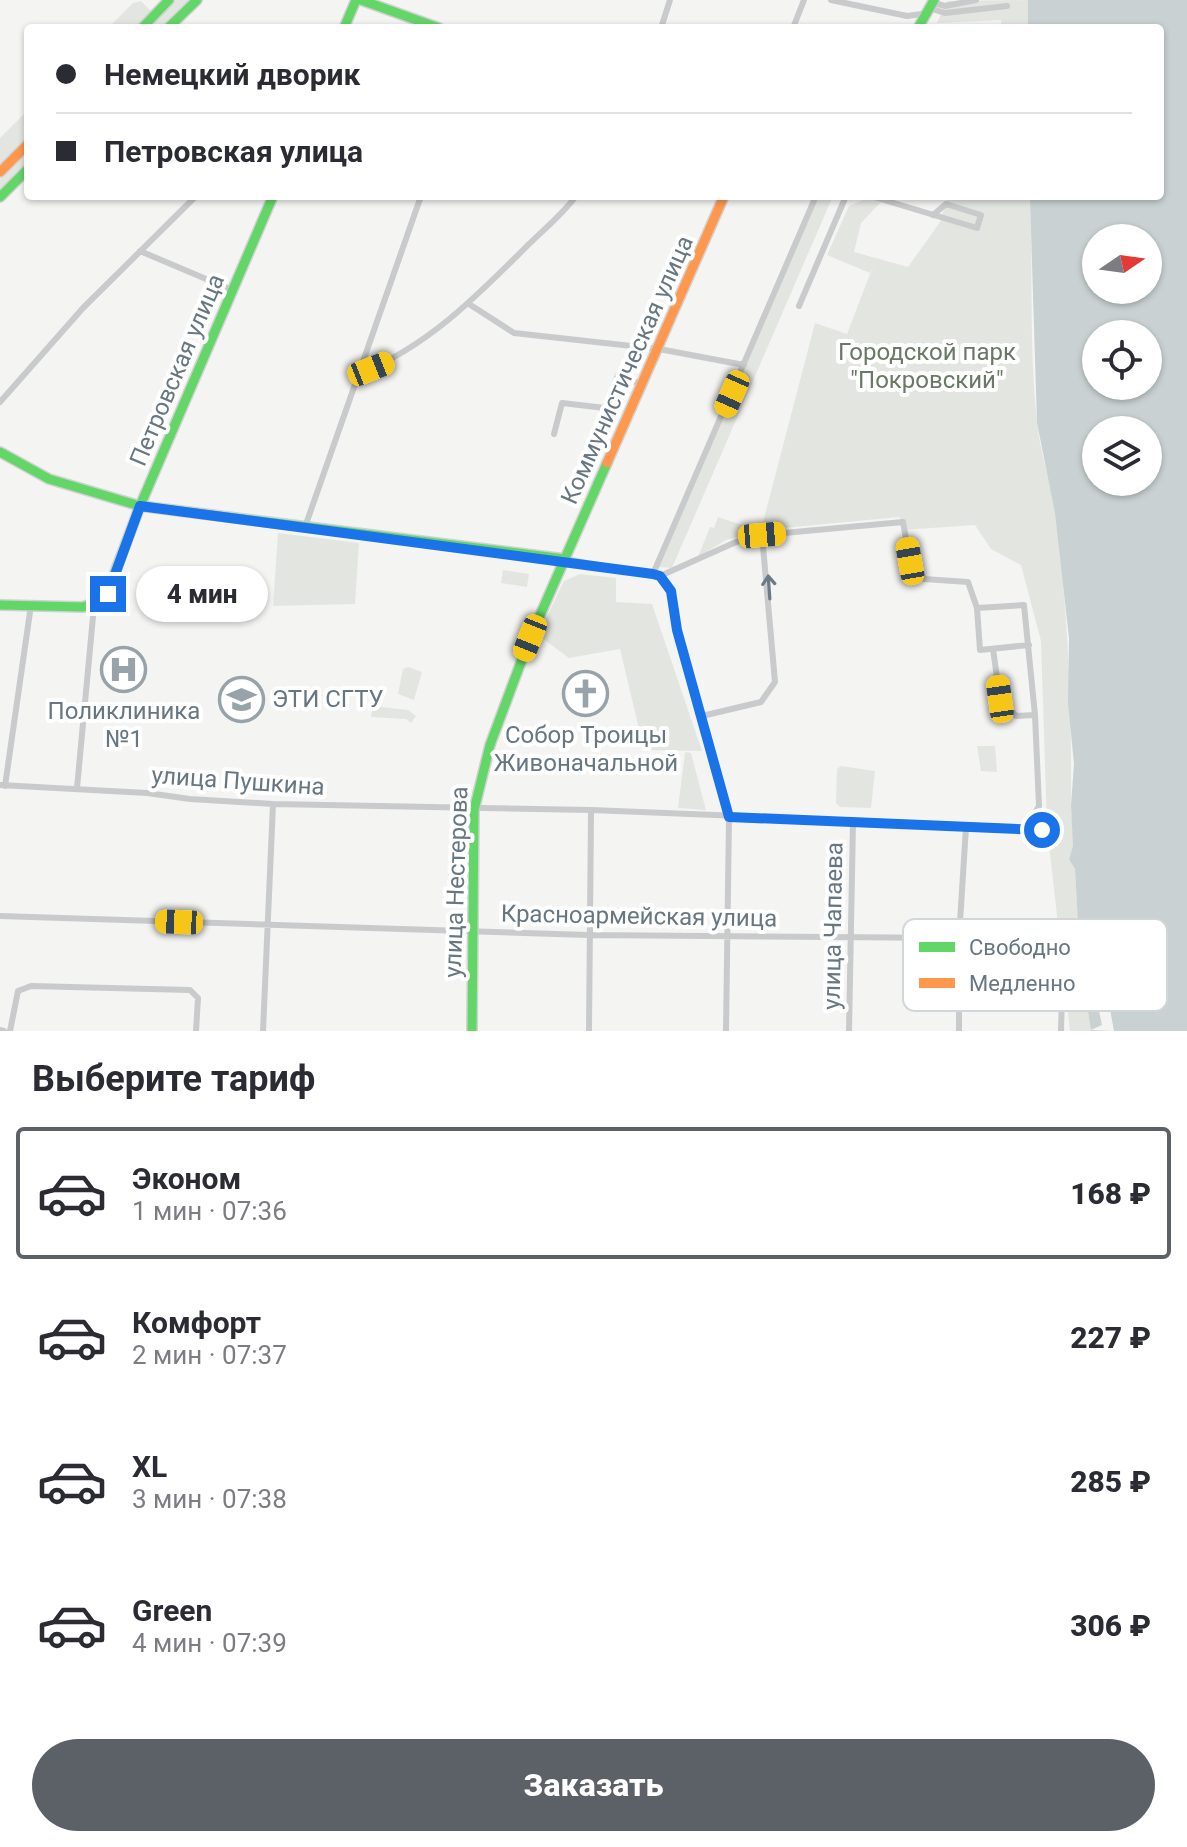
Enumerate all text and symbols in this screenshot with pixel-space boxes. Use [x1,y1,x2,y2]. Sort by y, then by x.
text: Немецкий дворик [104,57,360,92]
text: Петровская улица [104,134,363,169]
north arrow [1082,224,1162,304]
map controls [1082,224,1162,496]
street label: Коммунистическая улица [555,231,699,509]
street label: Петровская улица [124,270,230,470]
button: locate [1082,320,1162,400]
park label: Городской парк "Покровский" [838,338,1016,394]
car [344,349,398,389]
car [711,367,753,421]
button: layers [1082,416,1162,496]
car [737,521,787,549]
car [894,535,926,587]
callout: 4 мин [136,566,268,622]
one-way arrow [761,574,776,601]
route end [90,576,126,612]
text: 4 мин [167,579,237,609]
car [510,611,550,665]
hospital icon: Поликлиника №1 [100,645,148,693]
church icon: Собор Троицы Живоначальной [562,669,610,717]
car [985,674,1015,724]
school or university icon: ЭТИ СГТУ [217,675,265,723]
place label: ЭТИ СГТУ [272,685,384,713]
place label: Поликлиника №1 [48,697,200,753]
place label: Собор Троицы Живоначальной [494,721,678,777]
street label: улица Пушкина [151,761,325,801]
street label: улица Нестерова [439,786,473,978]
route start [1024,812,1060,848]
street label: улица Чапаева [818,842,848,1010]
street label: Красноармейская улица [501,900,777,932]
car [155,909,203,935]
legend [903,919,1167,1011]
text: Свободно [969,935,1071,960]
text: Медленно [969,971,1075,996]
text: Выберите тариф [32,1058,315,1100]
icon: car [36,1157,108,1229]
text: Эконом [132,1161,241,1196]
text: 168 ₽ [1070,1176,1151,1211]
text: 1 мин · 07:36 [132,1196,287,1226]
icon: car [36,1301,108,1373]
text: Комфорт [132,1305,261,1340]
text: 227 ₽ [1070,1320,1151,1355]
text: 2 мин · 07:37 [132,1340,287,1370]
icon: car [36,1445,108,1517]
text: XL [132,1449,167,1484]
text: 285 ₽ [1070,1464,1151,1499]
text: 3 мин · 07:38 [132,1484,287,1514]
icon: car [36,1589,108,1661]
text: Green [132,1593,212,1628]
text: 306 ₽ [1070,1608,1151,1643]
text: 4 мин · 07:39 [132,1628,287,1658]
button: Заказать [32,1739,1155,1831]

